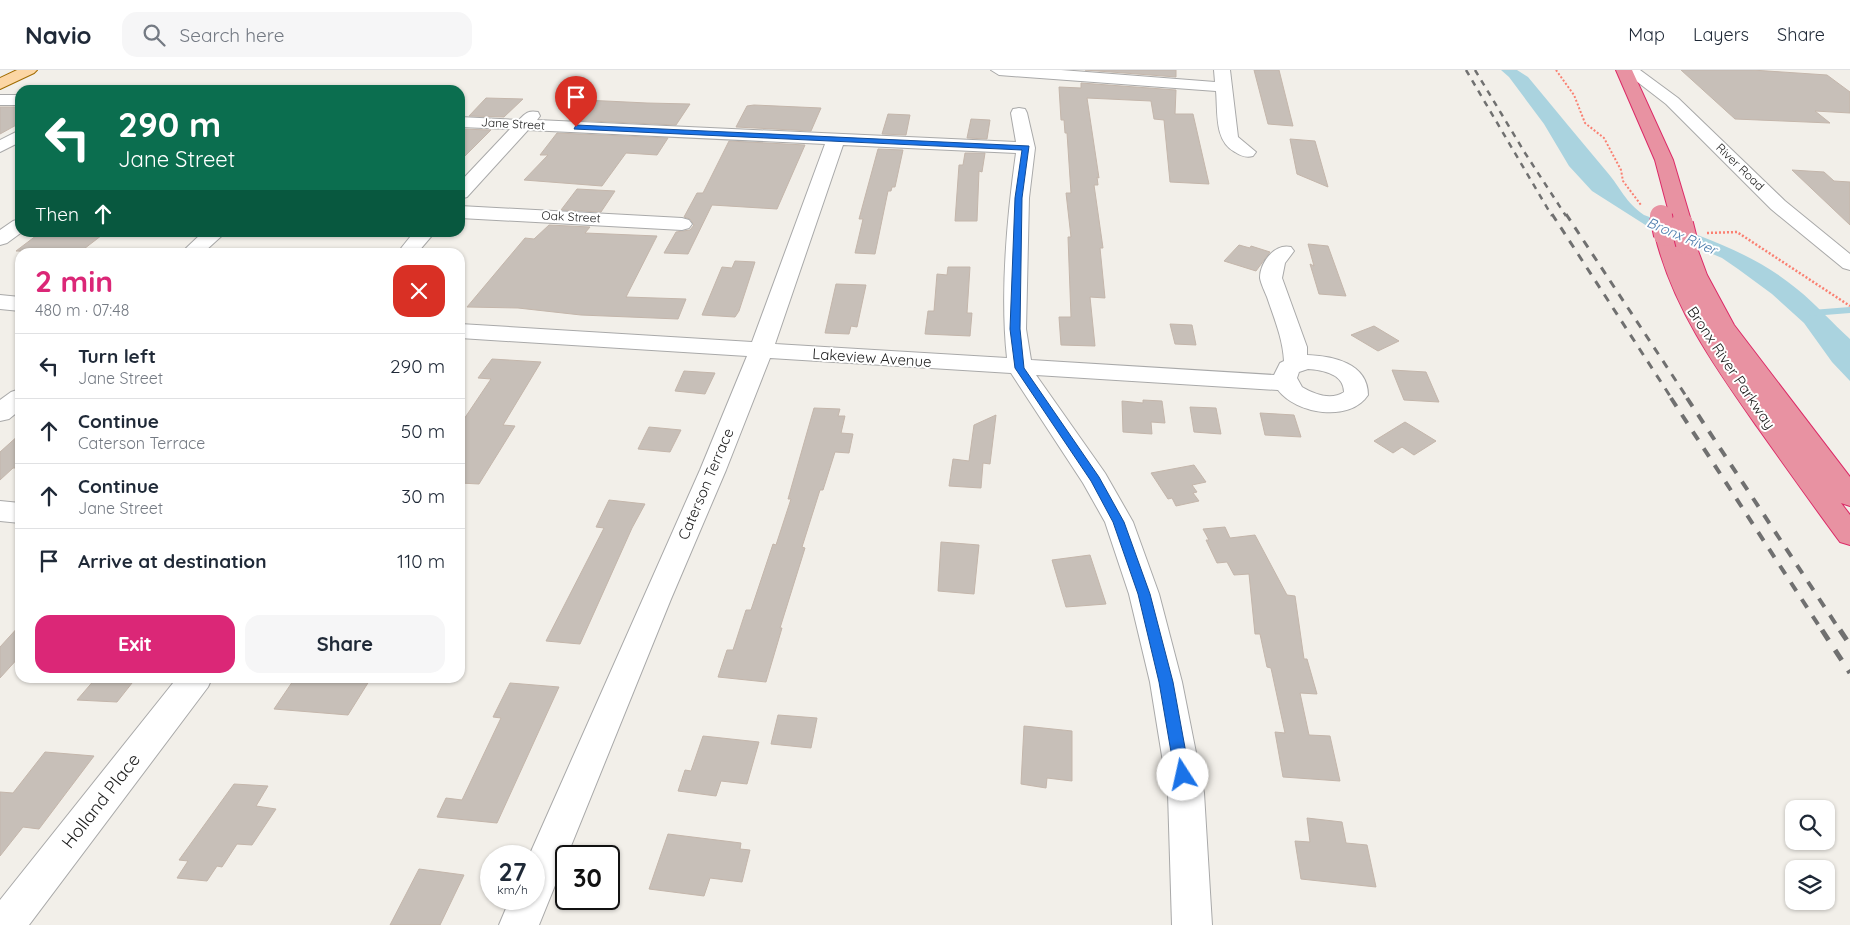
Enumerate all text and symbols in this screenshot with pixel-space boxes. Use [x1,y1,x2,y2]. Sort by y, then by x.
search box [122,12,472,57]
text: Navio [25,20,92,50]
icon: search [140,21,168,49]
text: Search here [180,23,284,47]
text: Map [1628,23,1665,46]
text: Layers [1693,23,1749,46]
text: Share [1777,23,1825,46]
pin [555,76,597,127]
icon: arrive [562,83,590,111]
text: 290 m [118,102,221,146]
icon: left [35,105,100,170]
street label: Jane Street [481,114,545,133]
street label: River Road [1713,140,1768,193]
text: Jane Street [118,145,235,173]
icon: ahead [89,200,117,228]
text: Then [35,202,79,226]
street label: Oak Street [541,207,601,226]
water label: Bronx River [1644,213,1721,259]
text: 2 min [35,262,113,300]
button: close [393,265,445,317]
text: 480 m · 07:48 [35,300,129,320]
street label: Bronx River Parkway [1683,303,1780,433]
text: Turn left [78,344,156,368]
street label: Lakeview Avenue [812,344,932,371]
icon: left [35,352,63,380]
text: 290 m [390,354,445,378]
text: Jane Street [78,368,163,388]
text: Continue [78,409,159,433]
icon: ahead [35,417,63,445]
text: 50 m [401,419,445,443]
street label: Caterson Terrace [673,425,738,542]
text: Caterson Terrace [78,433,205,453]
text: Continue [78,474,159,498]
icon: ahead [35,482,63,510]
text: 30 m [401,484,445,508]
text: Jane Street [78,498,163,518]
icon: arrive [35,547,63,575]
text: Arrive at destination [78,549,267,573]
text: 110 m [397,549,445,573]
button: Exit [35,615,235,673]
button: Share [245,615,445,673]
street label: Holland Place [56,748,145,853]
position arrow [1156,748,1208,800]
map controls [1785,800,1835,910]
button: search [1785,800,1835,850]
speed limit sign: 30 [555,845,620,910]
text: 27 [499,856,526,887]
button: layers [1785,860,1835,910]
text: km/h [497,882,528,897]

